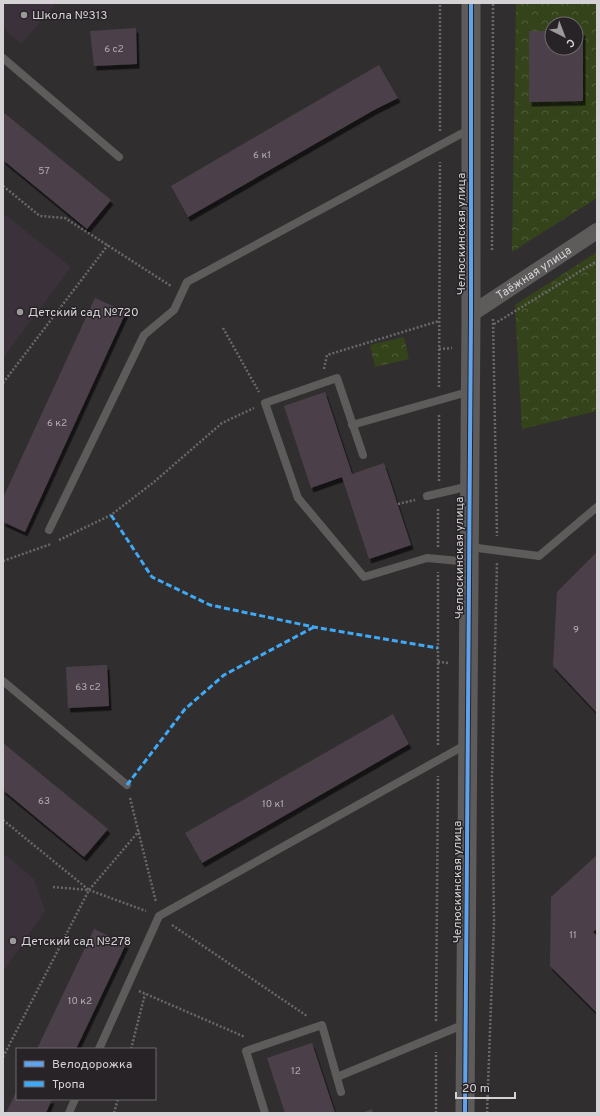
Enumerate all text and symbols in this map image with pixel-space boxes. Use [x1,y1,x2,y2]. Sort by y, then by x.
place label: Школа №313 [32,8,107,24]
marker: Школа №313 [19,10,29,20]
north arrow [544,16,584,56]
text: С [563,35,577,50]
house number: 6 с2 [104,43,124,56]
house number: 6 к1 [253,149,271,162]
house number: 57 [38,165,50,178]
street label: Челюскинская улица [454,173,470,295]
street label: Таёжная улица [493,243,575,304]
place label: Детский сад №720 [28,305,139,321]
marker: Детский сад №720 [15,307,25,317]
house number: 6 к2 [47,417,67,430]
street label: Челюскинская улица [452,497,468,619]
house number: 9 [573,624,579,637]
house number: 63 с2 [75,681,101,694]
house number: 63 [38,795,50,808]
house number: 10 к1 [262,798,284,811]
street label: Челюскинская улица [450,821,466,943]
house number: 11 [569,929,577,942]
place label: Детский сад №278 [21,934,131,950]
marker: Детский сад №278 [8,936,18,946]
house number: 10 к2 [68,995,92,1008]
legend [16,1048,156,1100]
text: Велодорожка [52,1057,132,1073]
house number: 12 [291,1065,301,1078]
scale bar [456,1074,515,1100]
text: Тропа [52,1077,85,1093]
text: 20 m [462,1081,490,1097]

